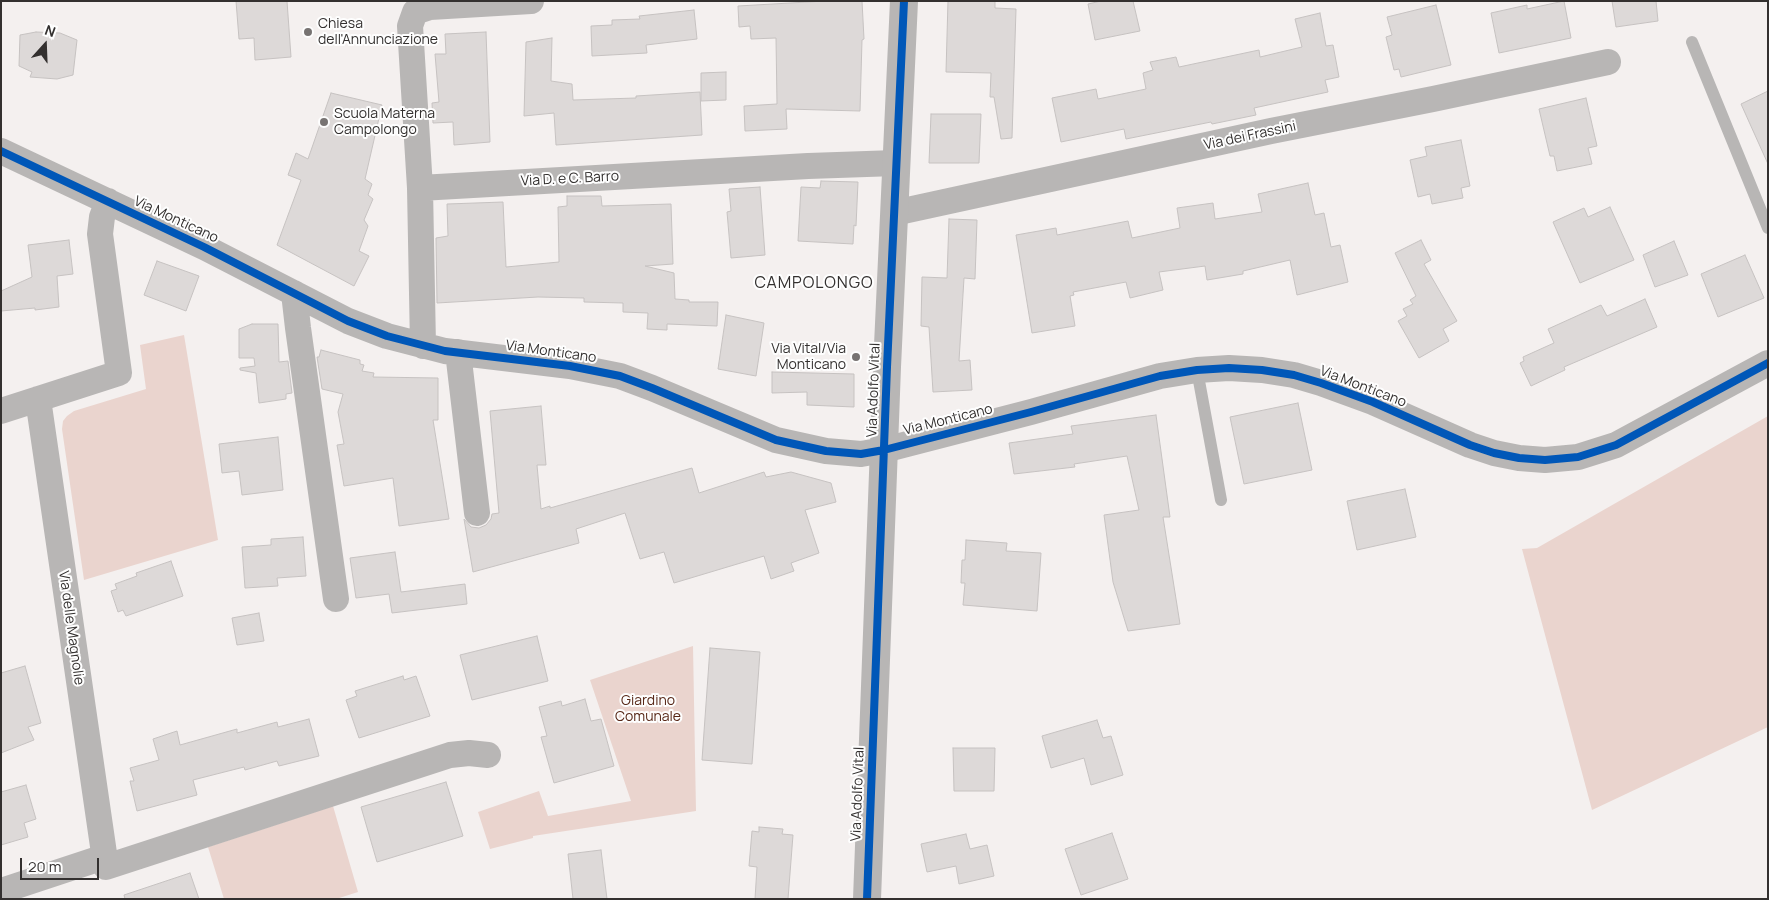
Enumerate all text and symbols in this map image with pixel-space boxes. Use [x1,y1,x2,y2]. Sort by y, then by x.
place label: Chiesa dell'Annunciazione [318,16,438,48]
north arrow [20,20,70,70]
text: N [42,20,58,41]
marker: Chiesa dell'Annunciazione [302,26,314,38]
place label: Scuola Materna Campolongo [334,106,435,138]
marker: Scuola Materna Campolongo [318,116,330,128]
street label: Via dei Frassini [1202,118,1298,154]
street label: Via D. e C. Barro [520,168,620,190]
street label: Via Monticano [131,193,221,247]
district label: CAMPOLONGO [753,274,875,294]
street label: Via Monticano [505,337,597,367]
place label: Via Vital/Via Monticano [771,341,846,374]
street label: Via Adolfo Vital [864,342,884,438]
marker: Via Vital/Via Monticano [850,351,862,363]
street label: Via Monticano [1317,363,1409,411]
street label: Via Monticano [902,401,994,439]
street label: Via delle Magnolie [55,570,87,686]
park label: Giardino Comunale [615,693,681,726]
street label: Via Adolfo Vital [848,746,868,842]
scale bar [22,848,101,880]
text: 20 m [28,856,61,877]

